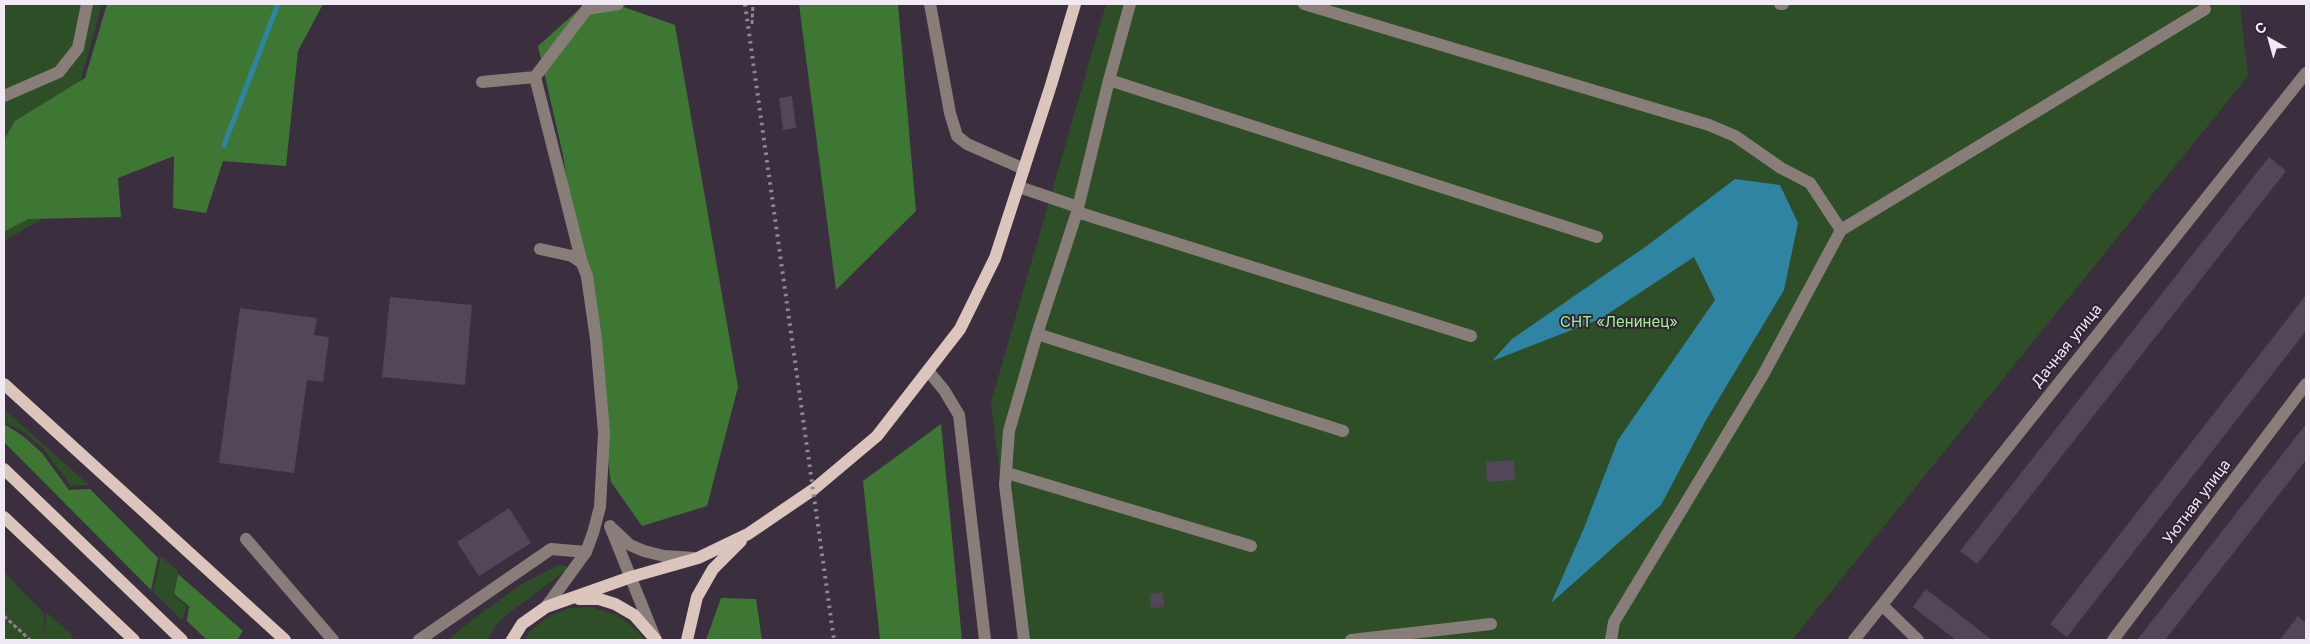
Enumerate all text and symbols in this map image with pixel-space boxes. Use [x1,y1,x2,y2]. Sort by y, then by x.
north arrow [2245,15,2295,65]
text: С [2251,18,2270,38]
street label: Дачная улица [2028,301,2106,391]
park label: СНТ «Ленинец» [1560,313,1678,331]
street label: Уютная улица [2159,456,2235,548]

